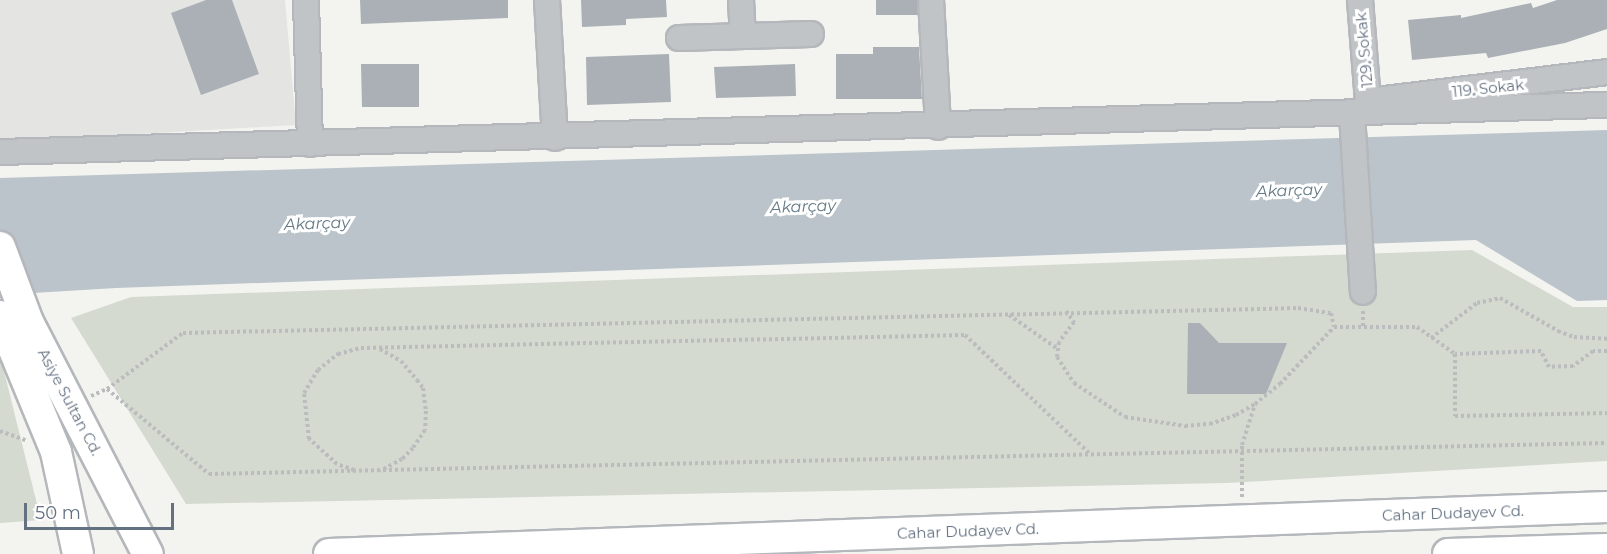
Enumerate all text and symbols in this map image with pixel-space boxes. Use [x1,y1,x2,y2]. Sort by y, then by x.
street label: 129. Sokak [1352,12,1376,88]
street label: 119. Sokak [1451,75,1525,101]
water label: Akarçay [1256,180,1322,202]
water label: Akarçay [770,196,836,218]
water label: Akarçay [284,213,350,235]
street label: Asiye Sultan Cd. [34,345,106,459]
scale bar [27,491,177,529]
text: 50 m [35,502,81,524]
street label: Cahar Dudayev Cd. [1382,502,1524,524]
street label: Cahar Dudayev Cd. [897,520,1039,542]

